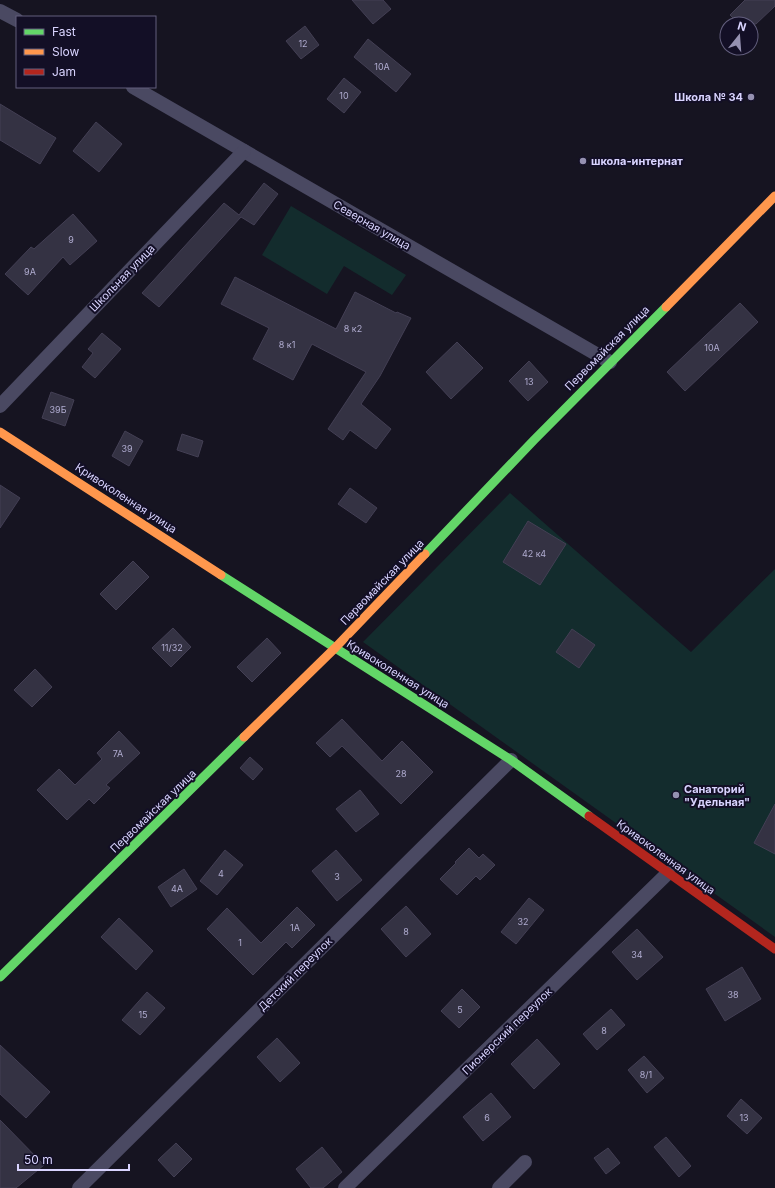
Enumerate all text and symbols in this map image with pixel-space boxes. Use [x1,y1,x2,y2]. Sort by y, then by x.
legend [16,16,156,88]
north arrow [719,16,759,56]
text: N [736,19,748,34]
text: Fast [52,24,76,39]
house number: 12 [298,38,308,49]
text: Slow [52,44,80,59]
house number: 10А [374,61,390,72]
text: Jam [52,64,76,79]
house number: 10 [339,90,349,101]
place label: Школа № 34 [674,90,743,104]
marker: Школа № 34 [746,92,756,102]
place label: школа-интернат [591,154,683,168]
marker: школа-интернат [578,156,588,166]
street label: Северная улица [331,197,413,253]
house number: 9 [68,234,74,245]
street label: Школьная улица [86,241,158,315]
house number: 9А [24,266,36,277]
street label: Первомайская улица [562,303,652,393]
house number: 8 к2 [344,323,362,334]
house number: 8 к1 [279,339,295,350]
house number: 10А [704,342,720,353]
house number: 13 [524,376,534,387]
house number: 39Б [50,404,67,415]
house number: 39 [121,443,133,454]
street label: Кривоколенная улица [73,460,179,536]
street label: Первомайская улица [337,536,427,628]
house number: 42 к4 [522,548,546,559]
street label: Кривоколенная улица [344,637,452,711]
house number: 11/32 [161,642,183,653]
house number: 7А [113,748,123,759]
street label: Первомайская улица [107,766,199,856]
house number: 28 [395,768,407,779]
place label: Санаторий "Удельная" [684,782,750,809]
marker: Санаторий "Удельная" [671,790,681,800]
street label: Кривоколенная улица [614,817,718,897]
house number: 4 [218,868,224,879]
house number: 3 [334,871,340,882]
house number: 4А [171,883,183,894]
house number: 32 [517,916,529,927]
house number: 1А [290,922,300,933]
house number: 8 [403,926,409,937]
street label: Детский переулок [255,934,335,1014]
house number: 1 [238,937,242,948]
house number: 34 [631,949,643,960]
street label: Пионерский переулок [459,984,555,1078]
house number: 38 [727,989,739,1000]
house number: 5 [457,1004,463,1015]
house number: 15 [138,1009,148,1020]
house number: 8 [601,1025,607,1036]
house number: 8/1 [640,1069,652,1080]
house number: 6 [484,1112,490,1123]
house number: 13 [739,1112,749,1123]
scale bar [18,1146,129,1172]
text: 50 m [24,1152,53,1167]

